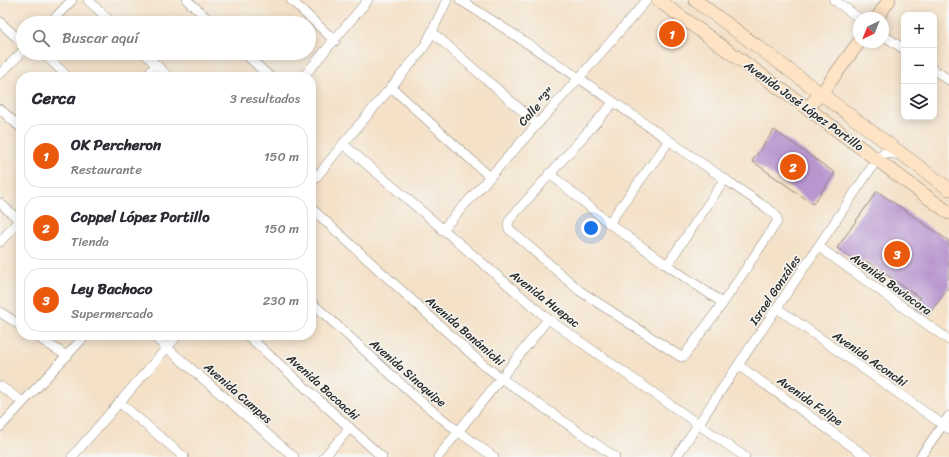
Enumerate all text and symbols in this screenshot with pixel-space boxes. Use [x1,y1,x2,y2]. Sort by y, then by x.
north arrow [853,12,889,48]
map controls [901,12,937,120]
button: + [901,12,937,48]
search box [16,16,316,60]
pin: 1 [659,19,685,49]
text: Buscar aquí [62,25,139,51]
icon: search [30,27,52,49]
button: − [901,48,937,84]
street label: Avenida José López Portillo [739,54,869,157]
street label: Calle "3" [512,82,560,131]
text: Cerca [32,83,75,113]
button: layers [901,84,937,120]
text: 3 resultados [230,87,300,110]
text: OK Percheron [71,132,161,158]
text: 1 [43,145,49,168]
text: 150 m [264,145,299,168]
pin: 2 [780,152,806,182]
text: Restaurante [71,158,142,181]
text: Coppel López Portillo [71,204,210,230]
text: 2 [42,217,50,240]
text: 150 m [264,217,299,240]
your location [581,218,601,238]
text: Tienda [71,230,109,253]
pin: 3 [884,239,910,269]
street label: Avenida Baviacora [845,246,937,322]
street label: Israel Gonzáles [743,250,807,330]
street label: Avenida Huepac [504,264,585,334]
text: Ley Bachoco [71,276,152,302]
text: 3 [42,289,50,312]
text: 230 m [263,289,299,312]
street label: Avenida Banámichi [420,290,510,372]
text: Supermercado [71,302,153,325]
street label: Avenida Aconchi [827,324,912,393]
street label: Avenida Sinoquipe [364,332,452,413]
street label: Avenida Bacoachi [281,347,365,426]
street label: Avenida Cumpas [198,356,277,429]
street label: Avenida Felipe [772,369,848,432]

